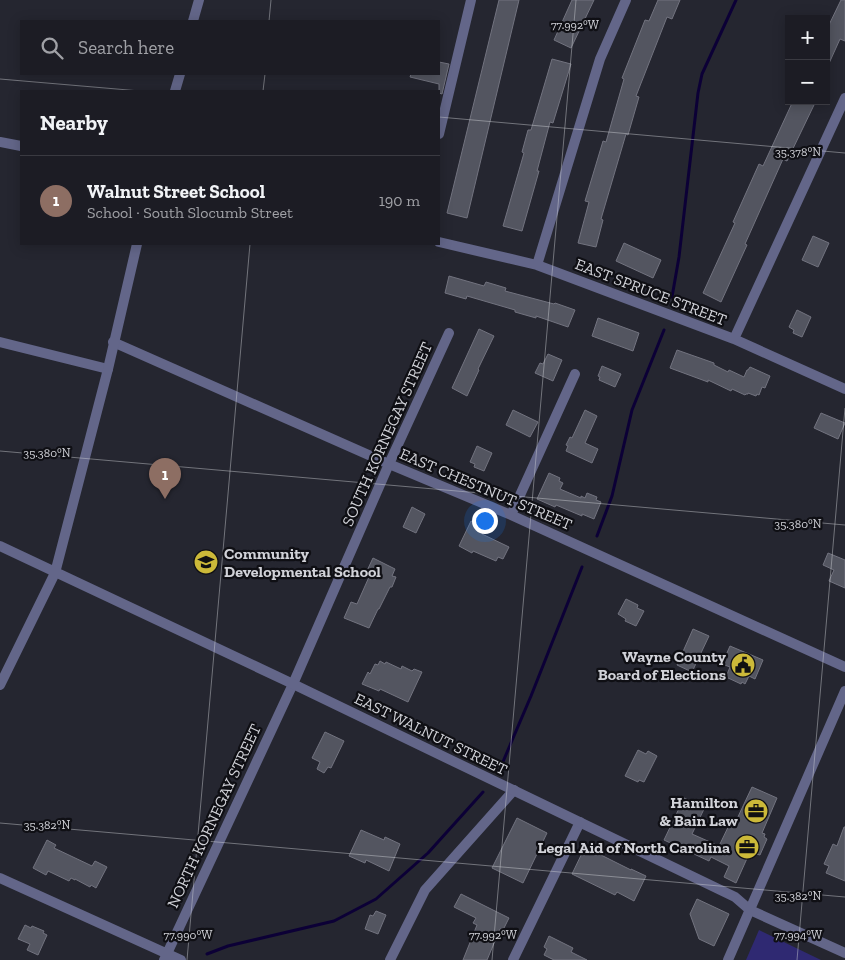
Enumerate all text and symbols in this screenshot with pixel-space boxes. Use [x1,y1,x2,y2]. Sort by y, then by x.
map controls [785,15,830,105]
button: + [785,15,830,60]
text: 77.992°W [551,18,600,32]
search box [20,20,440,75]
icon: search [38,34,66,62]
text: Search here [78,36,174,59]
button: − [785,60,830,105]
text: Nearby [40,110,108,135]
text: 35.378°N [775,145,821,159]
text: Walnut Street School [87,180,265,203]
text: 1 [53,191,59,210]
text: 190 m [379,191,420,210]
text: School · South Slocumb Street [87,203,293,222]
street label: EAST SPRUCE STREET [573,254,729,330]
street label: SOUTH KORNEGAY STREET [338,339,436,529]
street label: EAST CHESTNUT STREET [397,444,575,534]
text: 35.380°N [23,446,71,460]
pin: 1 [149,458,181,499]
your location [472,508,498,534]
text: 35.380°N [774,517,822,531]
place label: Community Developmental School [224,544,381,581]
school or university icon: Community Developmental School [193,549,219,575]
place label: Wayne County Board of Elections [598,647,727,684]
public building icon: Wayne County Board of Elections [730,652,756,678]
street label: EAST WALNUT STREET [351,689,511,779]
street label: NORTH KORNEGAY STREET [163,721,265,911]
place label: Hamilton & Bain Law [660,793,739,830]
office icon: Hamilton & Bain Law [743,798,769,824]
text: 35.382°N [24,818,70,832]
office icon: Legal Aid of North Carolina [734,834,760,860]
place label: Legal Aid of North Carolina [538,838,730,857]
text: 35.382°N [775,889,821,903]
text: 77.990°W [164,928,213,942]
text: 77.992°W [469,928,518,942]
text: 77.994°W [774,928,823,942]

